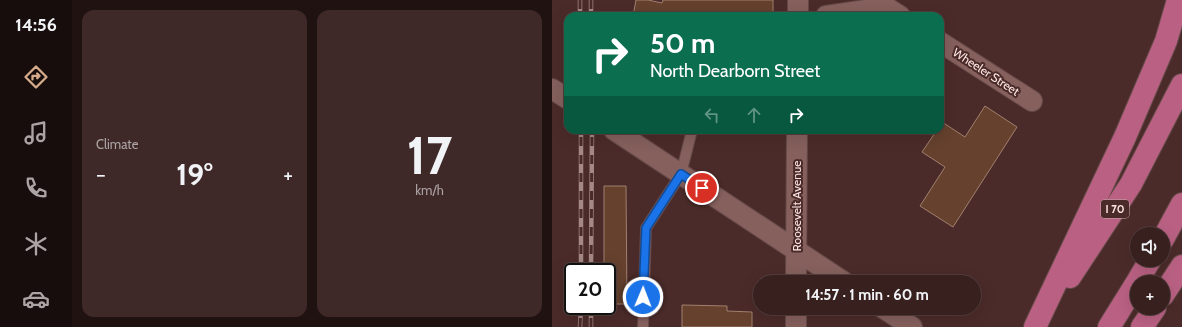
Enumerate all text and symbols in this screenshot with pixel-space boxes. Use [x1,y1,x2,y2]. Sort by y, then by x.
text: 14:56 [15,14,57,36]
text: 50 m [650,26,715,60]
icon: right [584,28,636,80]
street label: Wheeler Street [950,44,1022,99]
text: North Dearborn Street [650,60,820,82]
icon: directions [22,63,50,91]
icon: left [701,104,723,126]
icon: ahead [743,104,765,126]
icon: right [785,104,807,126]
icon: music [22,119,50,147]
text: 17 [407,124,452,187]
text: Climate [96,136,138,152]
text: 19° [176,156,213,193]
text: − [96,161,106,188]
text: + [283,161,293,188]
street label: Roosevelt Avenue [789,161,804,251]
pin [685,171,719,205]
icon: phone [22,174,50,202]
icon: arrive [691,177,713,199]
text: km/h [415,182,444,198]
road number: I 70 [1101,200,1129,218]
map controls [1130,227,1170,315]
button: sound [1130,227,1170,267]
icon: climate [22,230,50,258]
speed limit sign: 20 [564,263,616,315]
button: + [1130,275,1170,315]
position arrow [622,276,664,318]
icon: car [22,285,50,313]
text: 14:57 · 1 min · 60 m [805,286,929,304]

